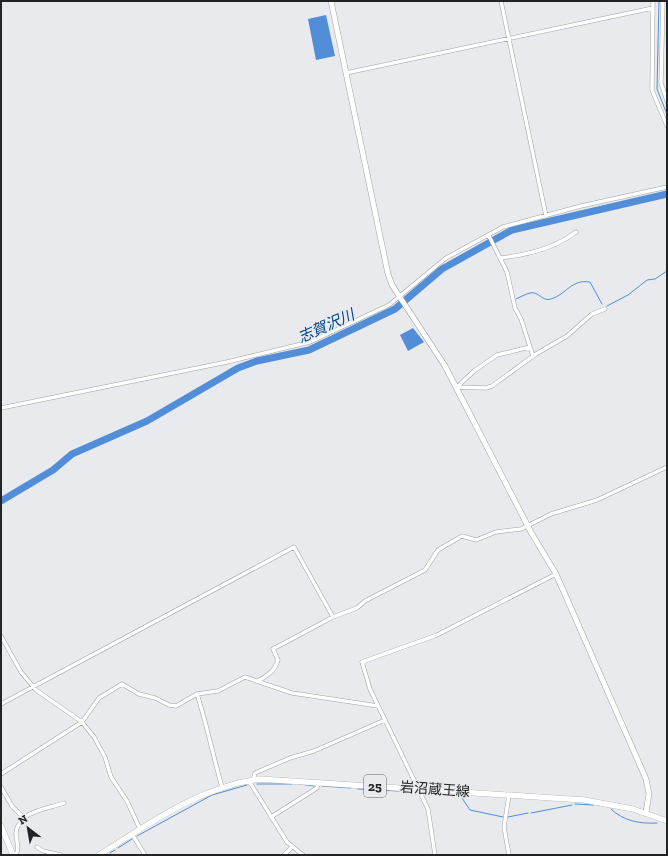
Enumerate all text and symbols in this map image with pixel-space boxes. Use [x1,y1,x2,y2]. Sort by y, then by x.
water label: 志賀沢川 [295,305,359,346]
road number: 25 [364,775,386,797]
street label: 岩沼蔵王線 [399,779,470,800]
north arrow [8,808,48,848]
text: N [16,812,31,828]

